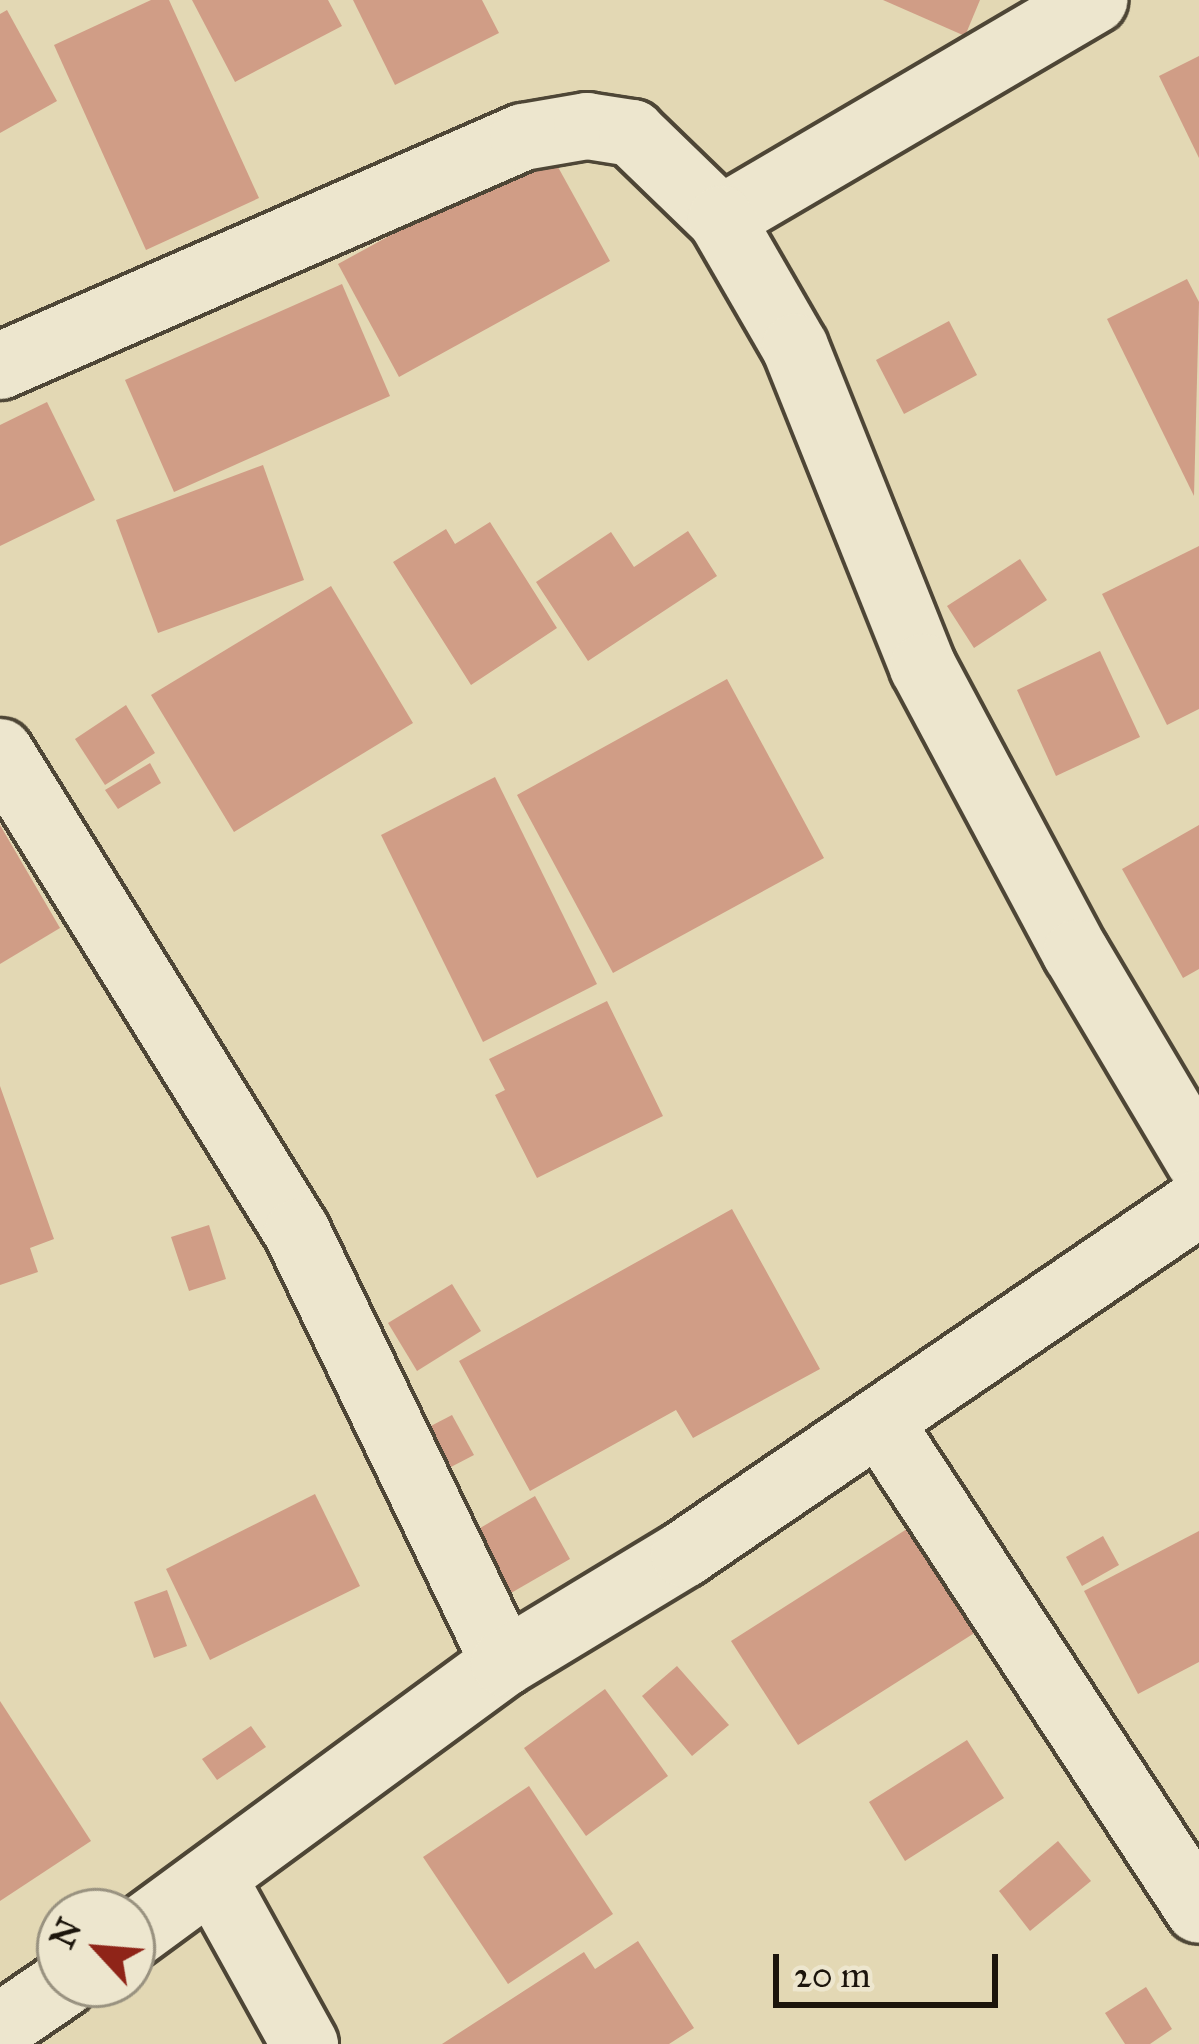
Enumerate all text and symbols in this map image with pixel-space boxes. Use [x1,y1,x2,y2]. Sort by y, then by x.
north arrow [36,1888,156,2008]
text: N [42,1912,90,1955]
scale bar [779,1930,1004,2004]
text: 20 m [794,1953,871,1997]

